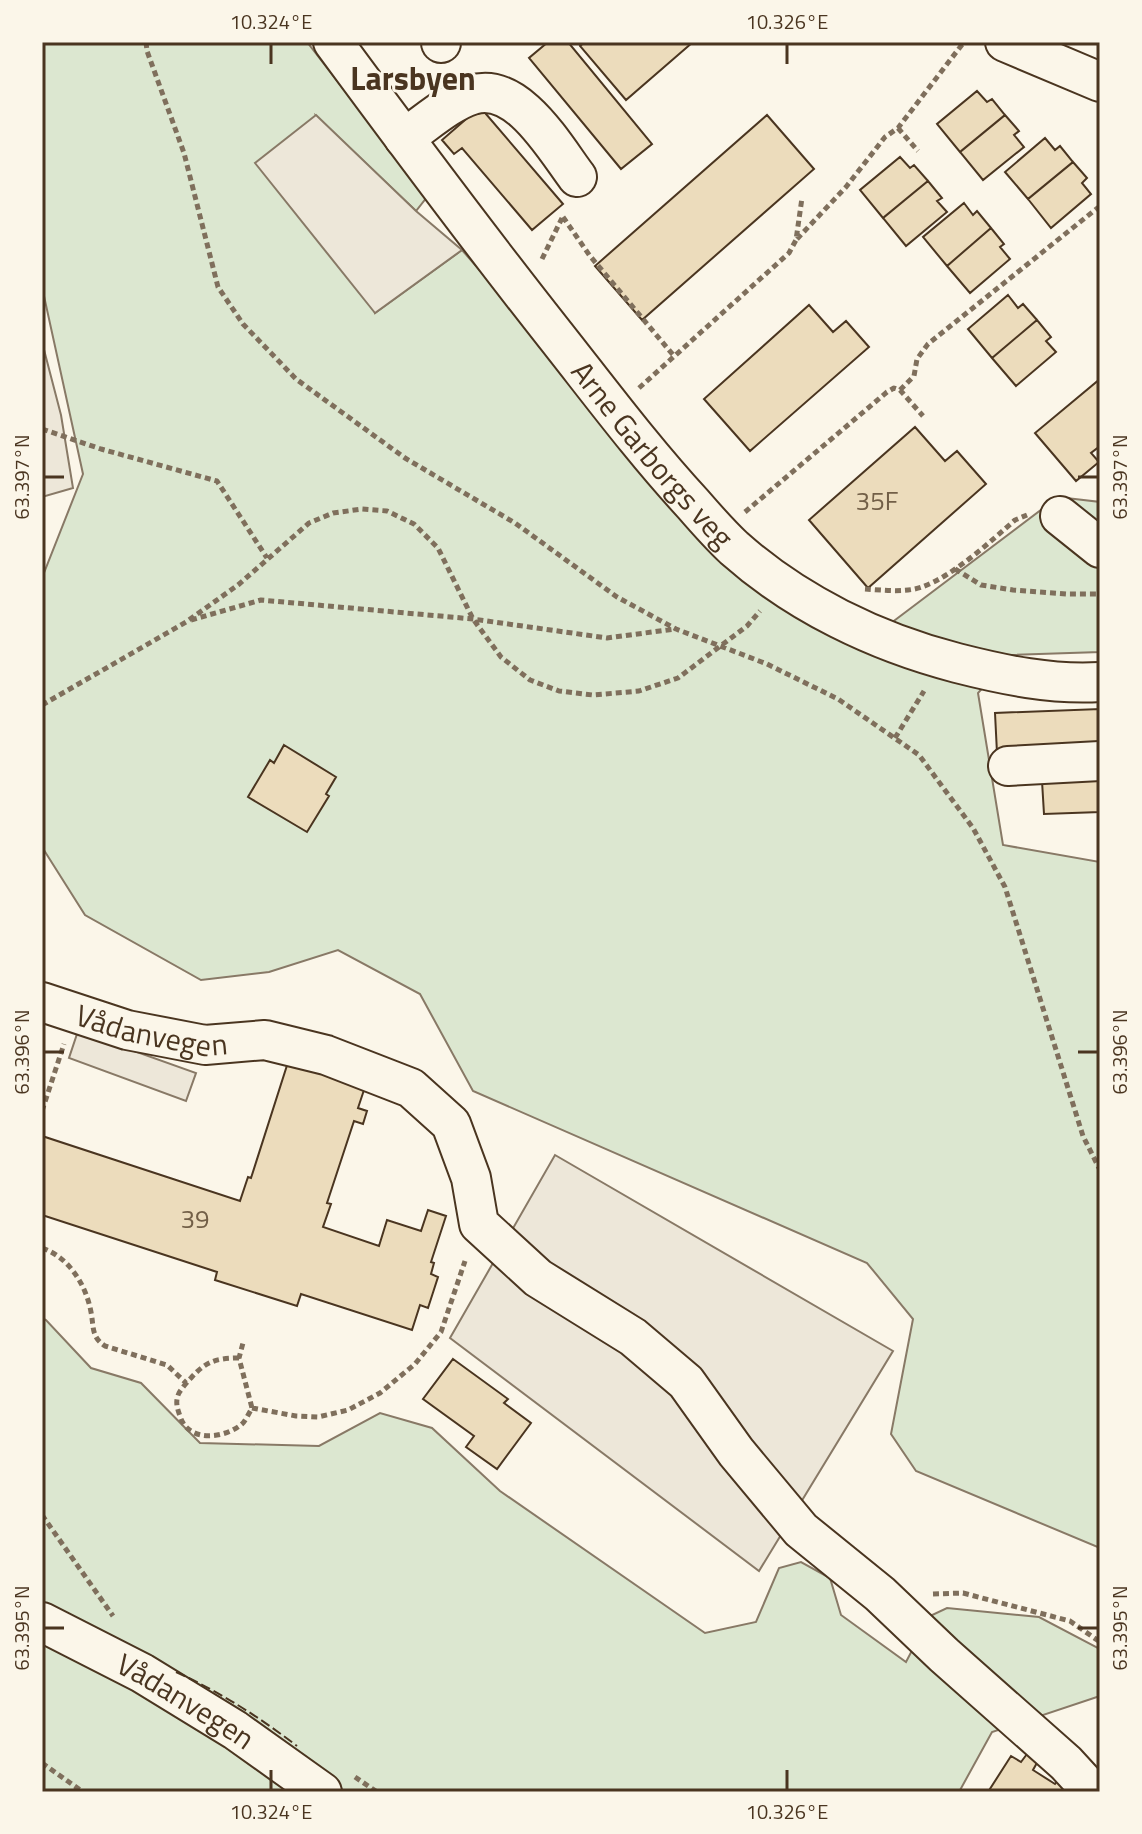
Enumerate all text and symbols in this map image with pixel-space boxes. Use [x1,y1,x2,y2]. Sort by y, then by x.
text: 10.324°E [230,6,312,37]
text: 10.326°E [746,6,828,37]
district label: Larsbyen [350,54,476,102]
street label: Arne Garborgs veg [560,351,745,559]
text: 63.397°N [6,434,37,520]
text: 63.397°N [1104,434,1135,520]
house number: 35F [856,481,898,520]
street label: Vådanvegen [70,992,229,1069]
text: 63.396°N [6,1009,37,1095]
text: 63.396°N [1104,1009,1135,1095]
house number: 39 [180,1199,210,1238]
text: 63.395°N [6,1585,37,1671]
text: 63.395°N [1104,1585,1135,1671]
street label: Vådanvegen [109,1641,265,1760]
text: 10.324°E [230,1796,312,1827]
text: 10.326°E [746,1796,828,1827]

